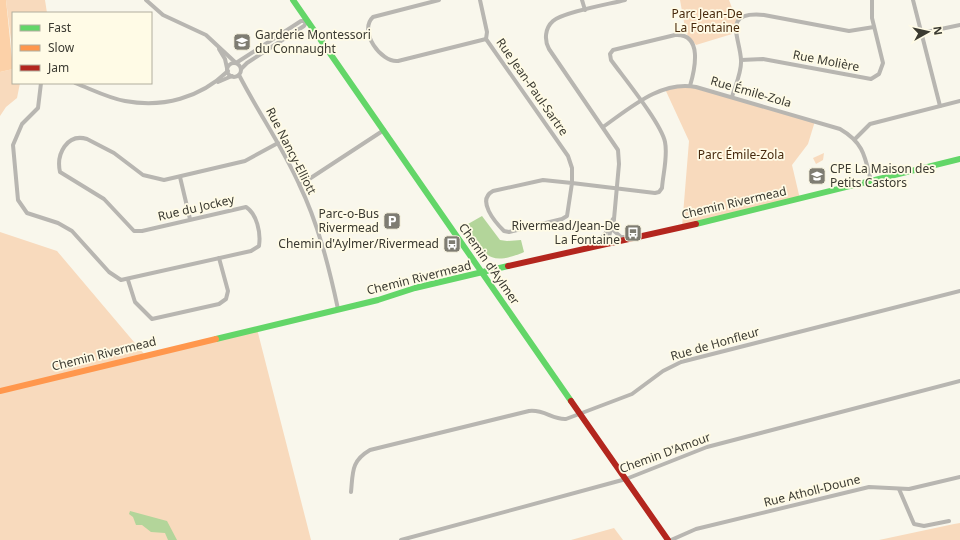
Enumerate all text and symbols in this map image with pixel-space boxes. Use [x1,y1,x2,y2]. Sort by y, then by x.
park label: Parc Jean-De La Fontaine [671,5,743,36]
legend [12,12,152,84]
north arrow [908,12,948,52]
text: Fast [48,19,72,36]
text: N [930,25,946,36]
place label: Garderie Montessori du Connaught [255,26,371,57]
school or university icon: Garderie Montessori du Connaught [232,32,252,52]
street label: Rue Jean-Paul-Sartre [492,35,573,139]
text: Slow [48,39,75,56]
street label: Rue Molière [791,46,861,75]
text: Jam [47,59,69,76]
street label: Rue Émile-Zola [709,72,794,111]
street label: Rue Nancy-Elliott [262,104,321,198]
park label: Parc Émile-Zola [698,146,784,163]
place label: CPE La Maison des Petits Castors [830,160,935,191]
school or university icon: CPE La Maison des Petits Castors [807,166,827,186]
street label: Chemin Rivermead [680,182,788,223]
street label: Rue du Jockey [156,190,237,225]
place label: Parc-o-Bus Rivermead [319,205,379,236]
parking icon: Parc-o-Bus Rivermead [382,211,402,231]
place label: Rivermead/Jean-De La Fontaine [511,217,620,248]
street label: Chemin d'Aylmer [455,220,524,308]
bus stop icon: Rivermead/Jean-De La Fontaine [623,223,643,243]
bus stop icon: Chemin d'Aylmer/Rivermead [442,234,462,254]
place label: Chemin d'Aylmer/Rivermead [278,235,439,252]
street label: Chemin Rivermead [365,256,473,299]
street label: Rue de Honfleur [668,323,761,364]
street label: Chemin Rivermead [50,332,158,375]
street label: Chemin D'Amour [617,428,713,477]
street label: Rue Atholl-Doune [762,470,862,511]

